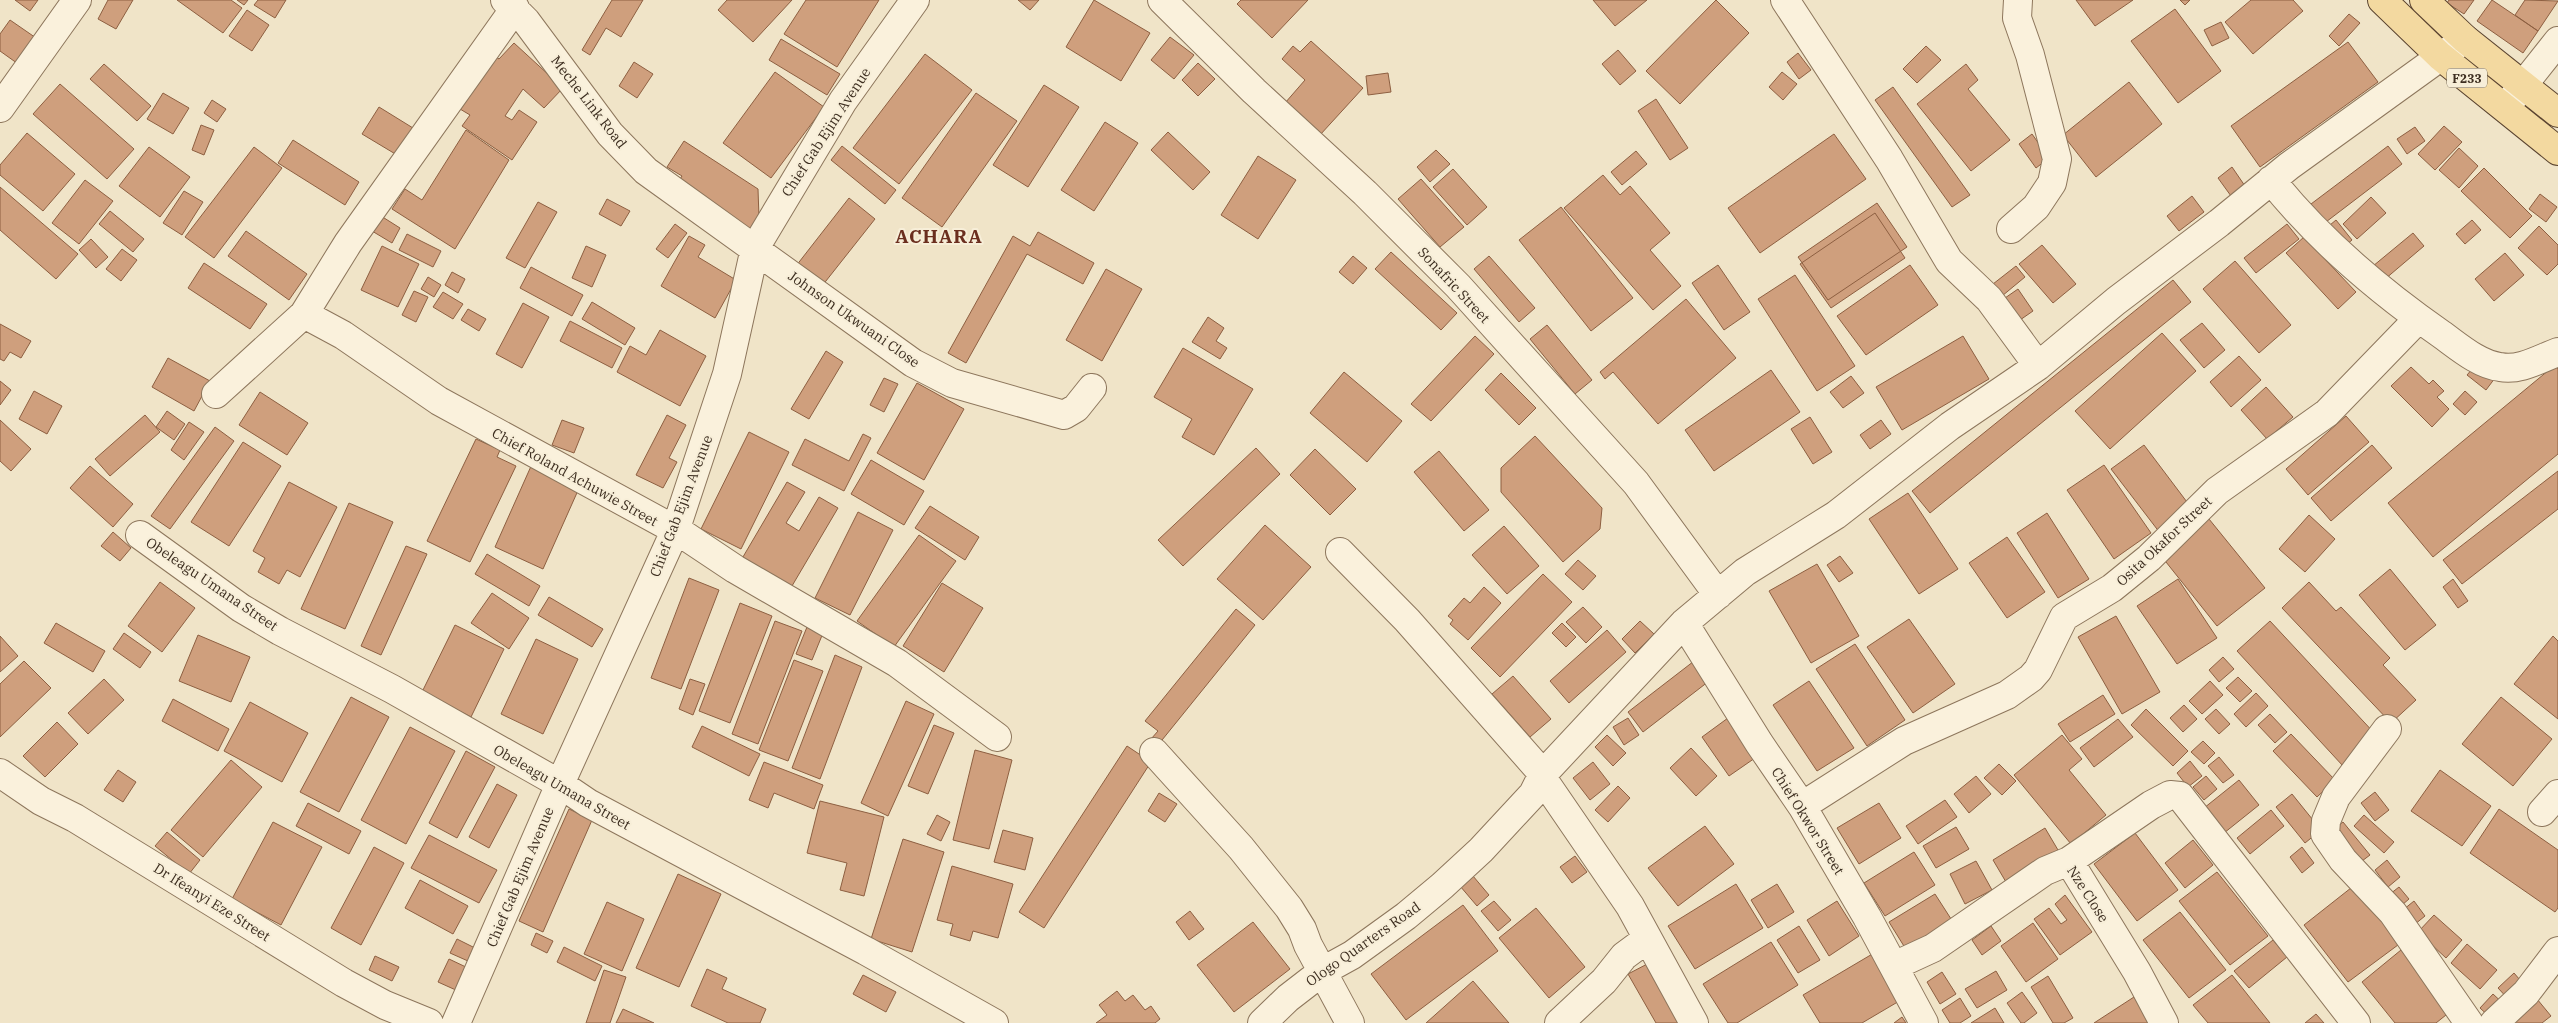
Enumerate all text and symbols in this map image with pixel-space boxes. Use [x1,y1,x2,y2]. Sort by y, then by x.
street label: Meche Link Road [547,52,631,152]
street label: Chief Gab Ejim Avenue [777,64,875,200]
road number: F233 [2447,68,2487,88]
district label: ACHARA [895,224,983,248]
street label: Sonafric Street [1414,243,1494,327]
street label: Johnson Ukwuani Close [785,267,923,371]
street label: Chief Roland Achuwie Street [489,424,661,530]
street label: Chief Gab Ejim Avenue [646,432,716,580]
street label: Osita Okafor Street [2112,492,2216,590]
street label: Obeleagu Umana Street [143,533,282,635]
street label: Obeleagu Umana Street [490,740,634,834]
street label: Chief Okwor Street [1768,764,1848,878]
street label: Chief Gab Ejim Avenue [482,804,558,950]
street label: Dr Ifeanyi Eze Street [150,859,274,945]
street label: Nze Close [2063,862,2113,926]
street label: Ologo Quarters Road [1302,897,1424,990]

